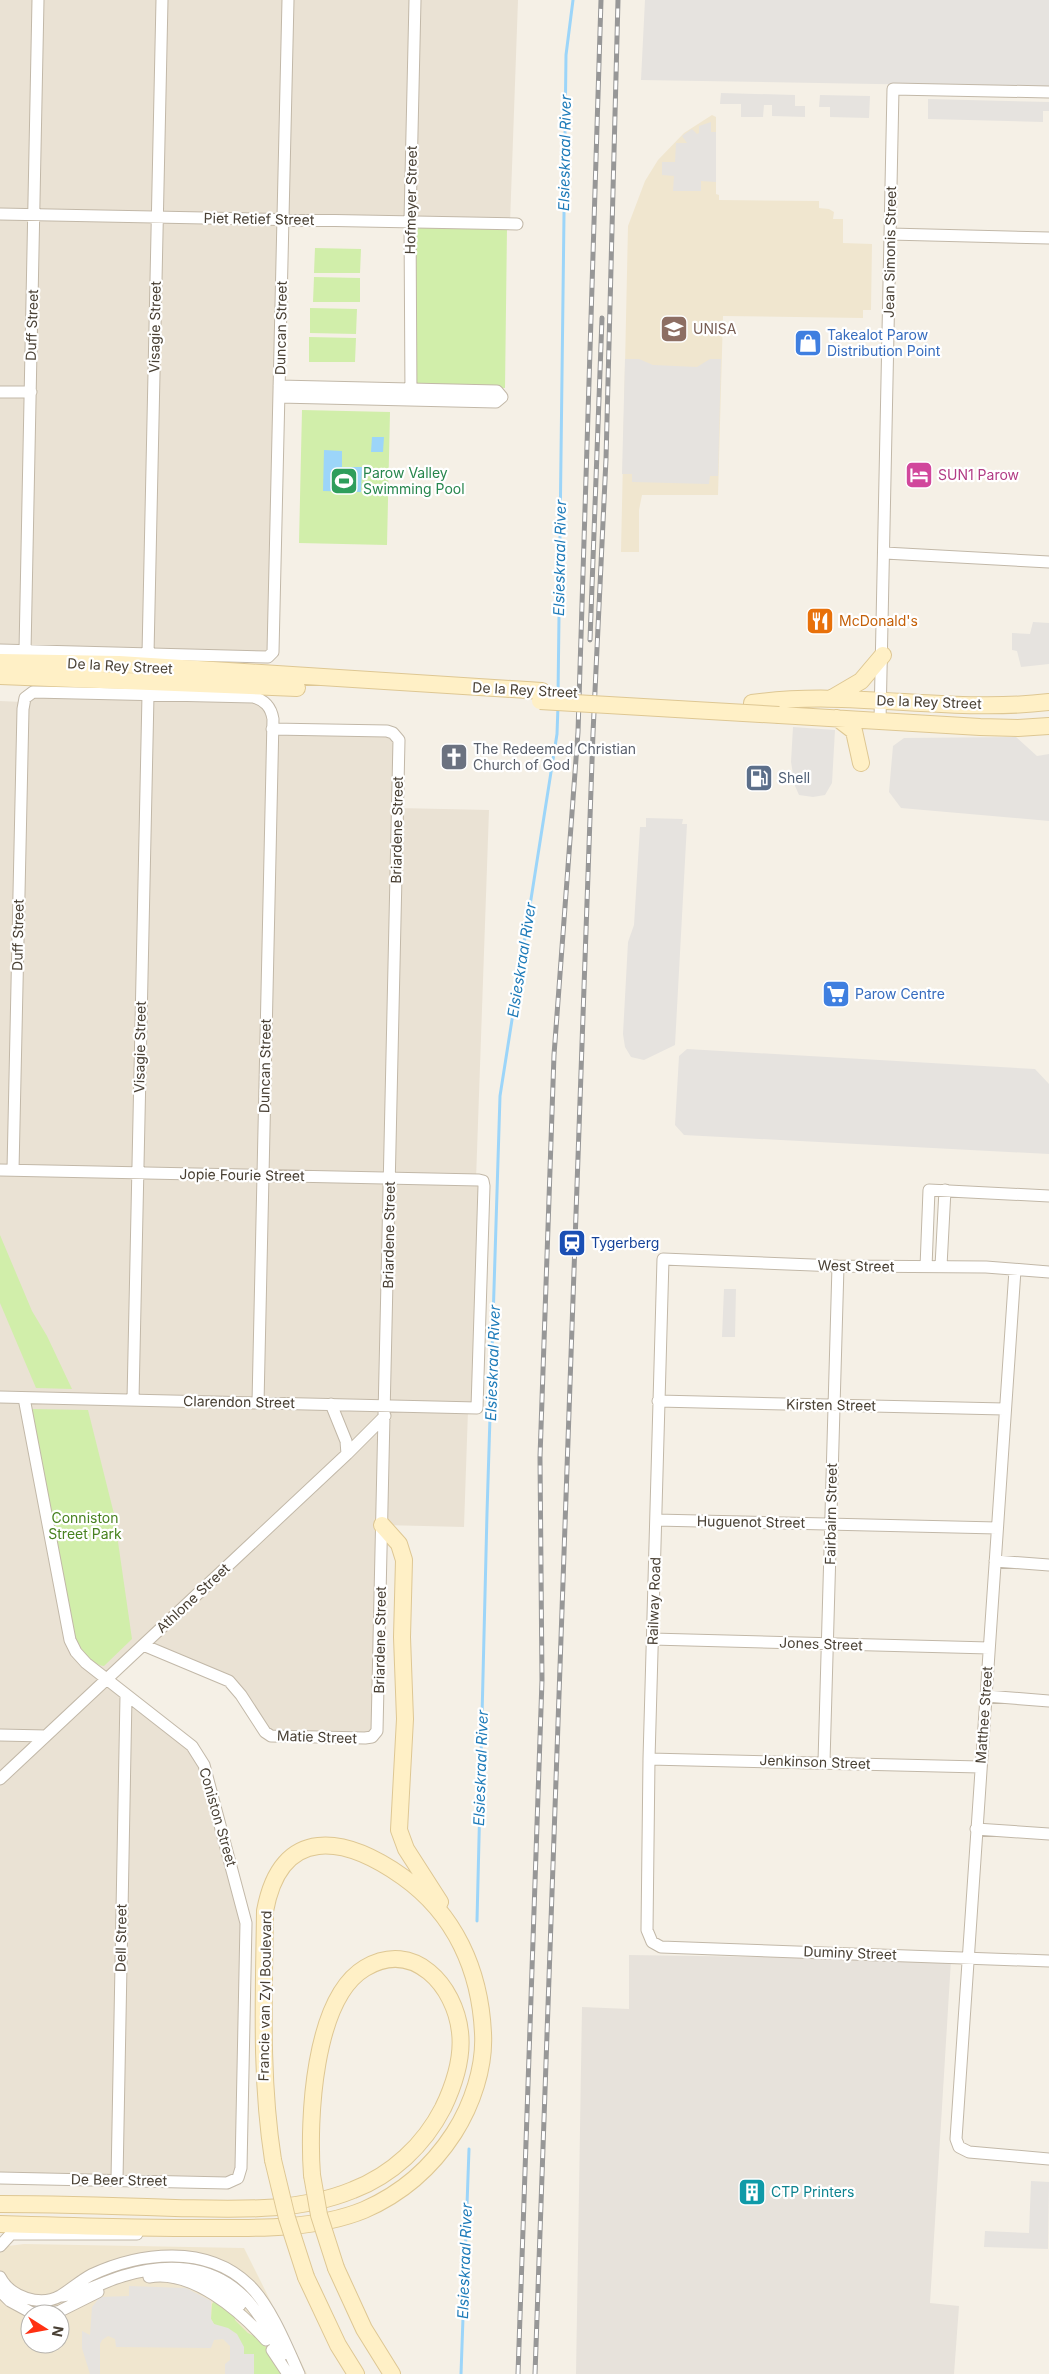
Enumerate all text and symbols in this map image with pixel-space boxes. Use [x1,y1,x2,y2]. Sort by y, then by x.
water label: Elsieskraal River [554,94,575,211]
street label: Hofmeyer Street [401,145,420,254]
street label: Jean Simonis Street [880,185,899,318]
street label: Piet Retief Street [203,209,315,228]
street label: Visagie Street [145,280,164,373]
street label: Duncan Street [271,280,290,375]
street label: Duff Street [22,288,41,361]
school or university icon: UNISA [659,314,689,344]
place label: UNISA [693,320,737,337]
place label: Takealot Parow Distribution Point [827,326,941,359]
shop icon: Takealot Parow Distribution Point [793,328,823,358]
hotel icon: SUN1 Parow [904,460,934,490]
place label: Parow Valley Swimming Pool [363,464,465,497]
sports icon: Parow Valley Swimming Pool [329,466,359,496]
place label: SUN1 Parow [938,466,1019,483]
water label: Elsieskraal River [549,499,570,616]
restaurant icon: McDonald's [805,606,835,636]
place label: McDonald's [839,612,918,629]
street label: De la Rey Street [67,654,174,677]
street label: De la Rey Street [472,678,579,701]
street label: De la Rey Street [876,691,982,712]
place label: The Redeemed Christian Church of God [473,740,636,773]
church icon: The Redeemed Christian Church of God [439,742,469,772]
fuel station icon: Shell [744,763,774,793]
place label: Shell [778,769,810,786]
street label: Briardene Street [387,776,406,884]
street label: Duff Street [8,899,27,971]
water label: Elsieskraal River [503,901,540,1019]
supermarket icon: Parow Centre [821,979,851,1009]
place label: Parow Centre [855,985,945,1002]
street label: Visagie Street [130,1000,149,1093]
street label: Duncan Street [255,1018,274,1113]
street label: Jopie Fourie Street [179,1165,305,1184]
street label: Briardene Street [379,1181,398,1289]
station icon: Tygerberg [557,1228,587,1258]
place label: Tygerberg [591,1234,659,1251]
street label: West Street [818,1256,895,1275]
water label: Elsieskraal River [481,1304,504,1421]
street label: Clarendon Street [183,1392,295,1411]
street label: Kirsten Street [786,1395,877,1414]
street label: Fairbairn Street [821,1463,840,1565]
park label: Conniston Street Park [48,1509,122,1542]
street label: Huguenot Street [697,1512,806,1531]
street label: Railway Road [643,1557,664,1645]
street label: Athlone Street [153,1559,233,1636]
street label: Briardene Street [370,1586,389,1694]
street label: Jones Street [779,1634,864,1653]
street label: Matthee Street [972,1665,995,1764]
water label: Elsieskraal River [469,1709,492,1826]
street label: Matie Street [277,1727,358,1746]
street label: Jenkinson Street [759,1751,871,1772]
street label: Coniston Street [196,1765,241,1869]
street label: Dell Street [111,1903,130,1972]
street label: Francie van Zyl Boulevard [255,1910,274,2082]
street label: Duminy Street [803,1942,897,1963]
street label: De Beer Street [71,2170,168,2189]
building icon: CTP Printers [737,2177,767,2207]
place label: CTP Printers [771,2183,855,2200]
water label: Elsieskraal River [453,2202,476,2319]
north arrow [20,2304,70,2354]
text: N [49,2325,68,2338]

